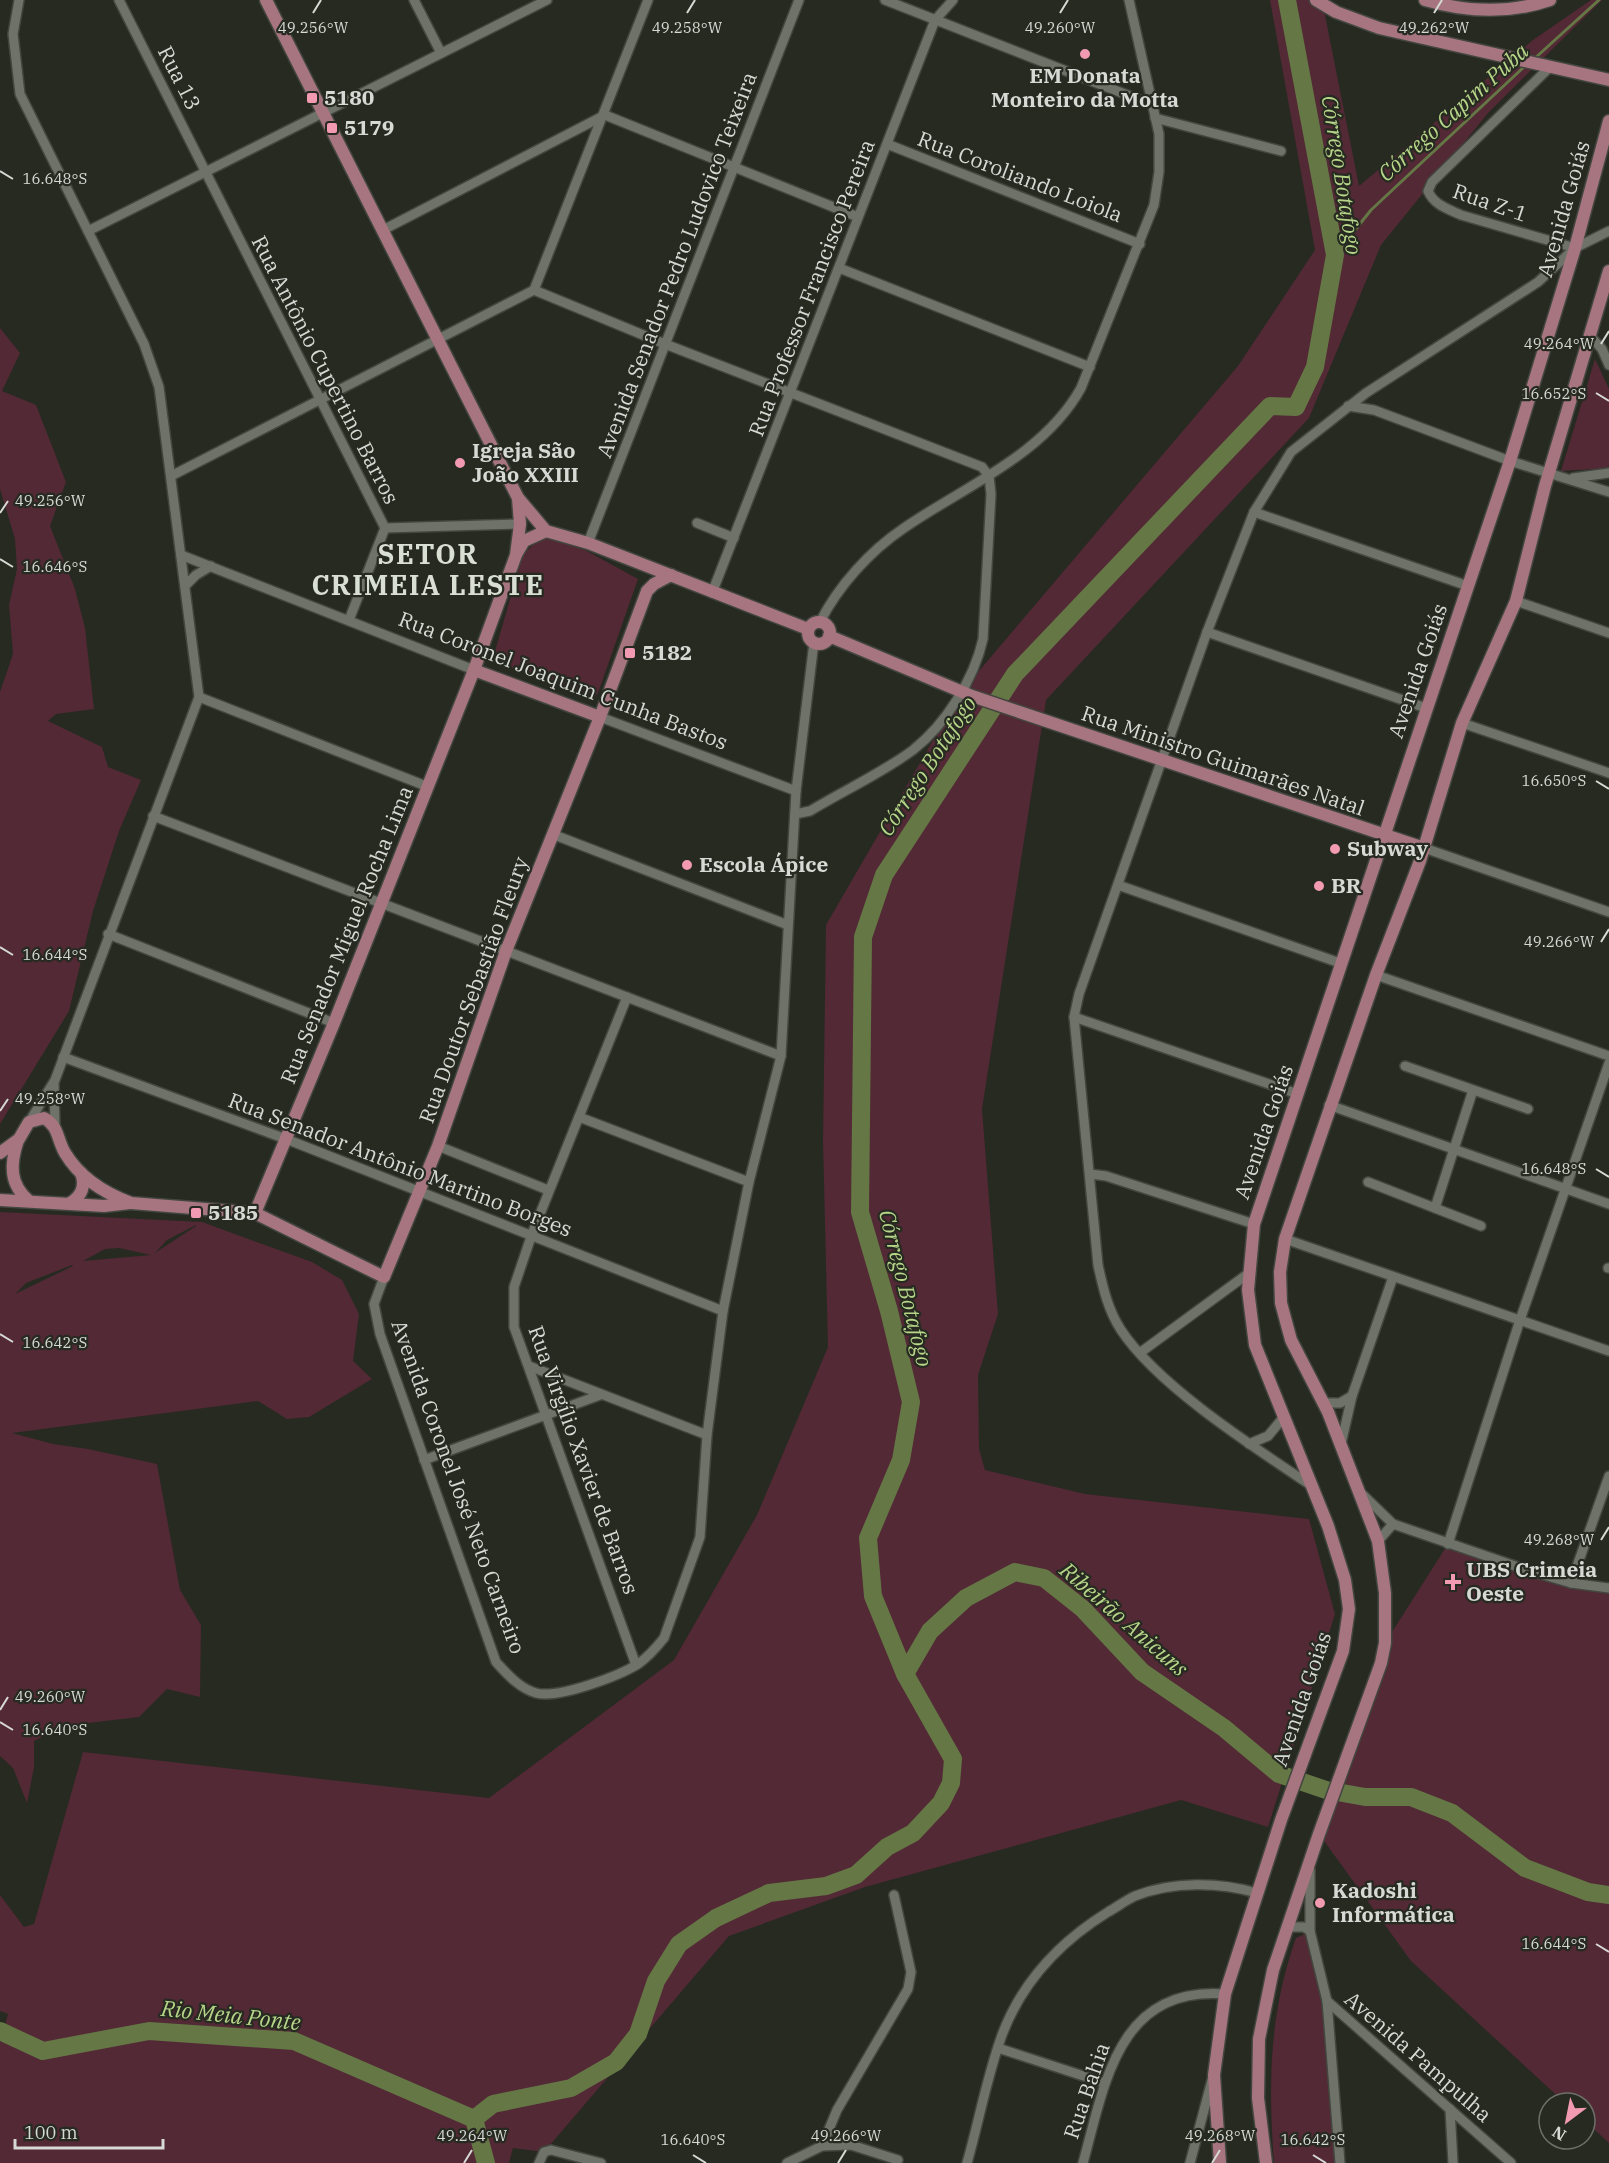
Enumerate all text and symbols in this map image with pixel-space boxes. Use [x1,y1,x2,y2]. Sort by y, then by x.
text: 49.256°W [278,18,349,37]
text: 49.258°W [652,18,723,37]
text: 49.260°W [1025,18,1096,37]
text: 49.262°W [1399,18,1470,37]
water label: Córrego Capim Puba [1371,36,1534,187]
street label: Rua 13 [152,41,208,114]
marker: EM Donata Monteiro da Motta [1078,47,1092,61]
place label: EM Donata Monteiro da Motta [991,61,1179,113]
street label: Avenida Senador Pedro Ludovico Teixeira [589,68,763,462]
place label: 5180 [324,83,374,111]
marker: 5180 [305,91,319,105]
water label: Córrego Botafogo [1316,93,1369,257]
place label: 5179 [344,113,394,141]
marker: 5179 [325,121,339,135]
street label: Rua Coroliando Loiola [914,124,1127,228]
street label: Rua Professor Francisco Pereira [741,135,881,440]
street label: Avenida Goiás [1530,137,1596,280]
text: 16.648°S [23,169,87,188]
street label: Rua Z-1 [1449,176,1531,228]
street label: Rua Antônio Cupertino Barros [246,230,406,509]
text: 49.264°W [1524,334,1595,353]
text: 16.652°S [1522,384,1586,403]
place label: Igreja São João XXIII [472,436,579,488]
marker: Igreja São João XXIII [453,456,467,470]
text: 49.256°W [15,491,86,510]
district label: SETOR CRIMEIA LESTE [311,536,545,602]
text: 16.646°S [23,557,87,576]
street label: Avenida Goiás [1381,600,1453,742]
street label: Rua Coronel Joaquim Cunha Bastos [395,604,732,756]
place label: 5182 [642,638,692,666]
marker: 5182 [623,646,637,660]
water label: Córrego Botafogo [871,690,983,841]
street label: Rua Ministro Guimarães Natal [1078,698,1369,822]
text: 16.650°S [1522,771,1586,790]
street label: Rua Senador Miguel Rocha Lima [273,781,419,1088]
place label: Subway [1347,834,1428,862]
marker: Subway [1328,842,1342,856]
place label: Escola Ápice [699,850,828,878]
street label: Rua Doutor Sebastião Fleury [412,852,535,1127]
marker: Escola Ápice [680,858,694,872]
place label: BR [1331,871,1362,899]
marker: BR [1312,879,1326,893]
text: 49.266°W [1524,932,1595,951]
text: 16.644°S [23,945,87,964]
street label: Avenida Goiás [1227,1061,1299,1203]
street label: Rua Senador Antônio Martino Borges [225,1085,576,1243]
text: 49.258°W [15,1089,86,1108]
text: 16.648°S [1522,1159,1586,1178]
place label: 5185 [208,1198,258,1226]
marker: 5185 [189,1206,203,1220]
water label: Córrego Botafogo [873,1206,940,1370]
street label: Avenida Coronel José Neto Carneiro [385,1316,533,1657]
street label: Rua Virgílio Xavier de Barros [522,1321,646,1598]
text: 16.642°S [23,1333,87,1352]
text: 49.268°W [1524,1530,1595,1549]
water label: Ribeirão Anicuns [1054,1554,1195,1683]
place label: UBS Crimeia Oeste [1466,1555,1597,1607]
marker: UBS Crimeia Oeste [1444,1573,1462,1591]
street label: Avenida Goiás [1265,1628,1337,1770]
text: 49.260°W [15,1687,86,1706]
text: 16.640°S [23,1720,87,1739]
place label: Kadoshi Informática [1332,1876,1455,1928]
marker: Kadoshi Informática [1313,1896,1327,1910]
text: 16.644°S [1522,1934,1586,1953]
street label: Avenida Pampulha [1339,1985,1498,2128]
water label: Rio Meia Ponte [159,1993,302,2036]
street label: Rua Bahia [1057,2039,1116,2143]
north arrow [1537,2091,1597,2151]
scale bar [15,2112,164,2150]
text: 100 m [24,2121,78,2144]
text: N [1548,2122,1570,2146]
text: 49.264°W [437,2126,508,2145]
text: 49.266°W [811,2126,882,2145]
text: 49.268°W [1185,2126,1256,2145]
text: 16.640°S [661,2130,725,2149]
text: 16.642°S [1281,2130,1345,2149]

